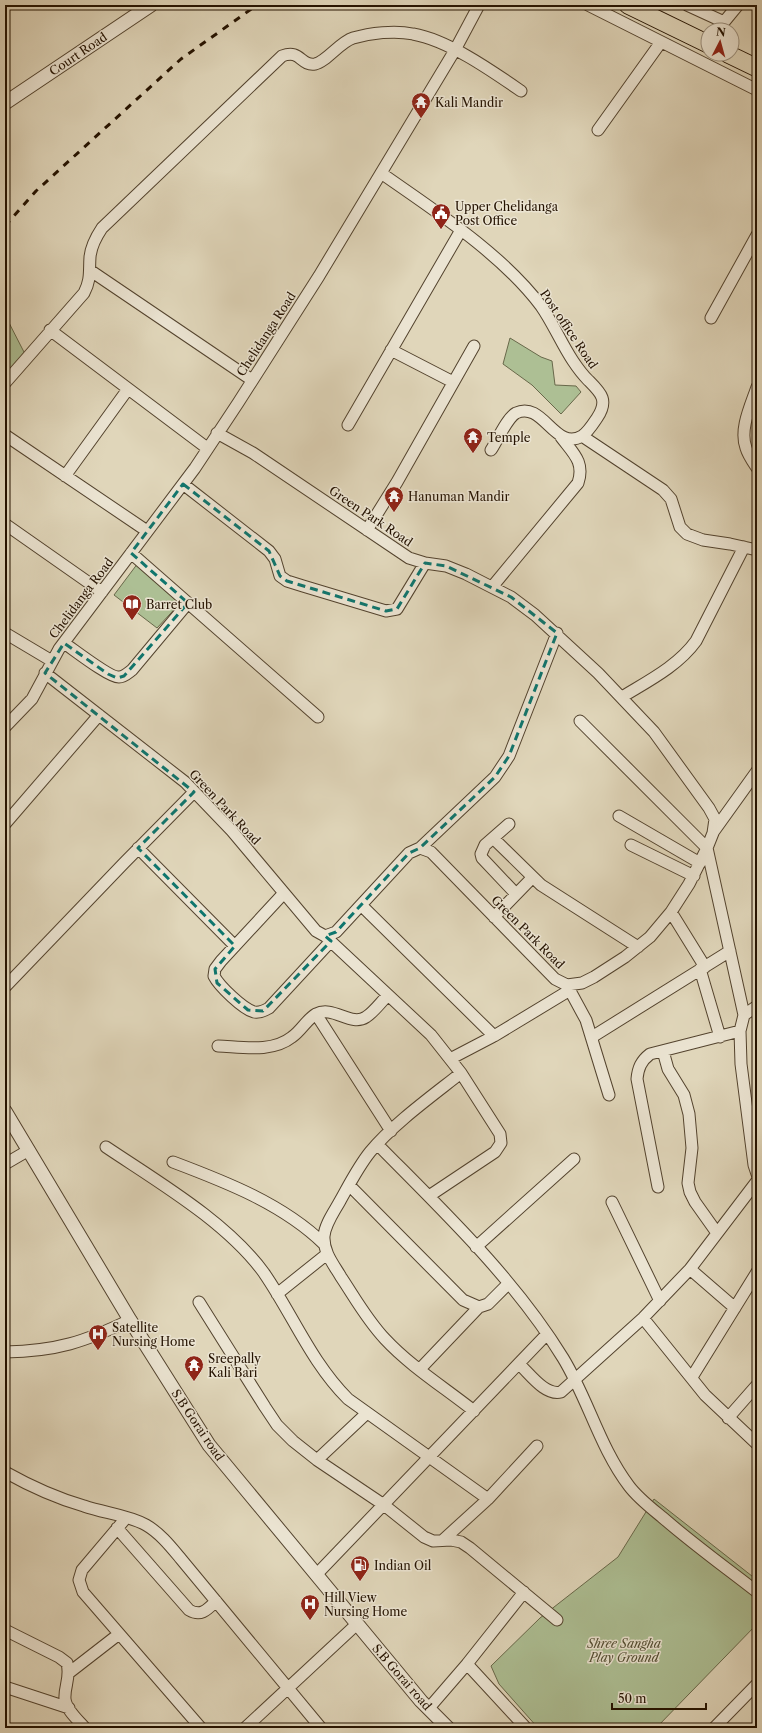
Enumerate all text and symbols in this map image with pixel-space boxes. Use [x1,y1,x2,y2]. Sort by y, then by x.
north arrow [700,22,740,62]
text: N [716,25,727,40]
street label: Court Road [46,29,110,79]
temple icon: Kali Mandir [410,91,432,119]
place label: Kali Mandir [435,95,503,110]
place label: Upper Chelidanga Post Office [455,199,559,228]
public building icon: Upper Chelidanga Post Office [430,202,452,230]
street label: Post office Road [537,287,601,372]
street label: Chelidanga Road [233,289,299,379]
temple icon: Temple [462,426,484,454]
place label: Temple [487,430,531,445]
street label: Green Park Road [326,483,416,550]
temple icon: Hanuman Mandir [383,485,405,513]
place label: Hanuman Mandir [408,489,510,504]
street label: Chelidanga Road [46,554,117,641]
library icon: Barret Club [121,593,143,621]
place label: Barret Club [146,597,212,612]
street label: Green Park Road [186,766,264,848]
street label: Green Park Road [488,892,568,972]
place label: Satellite Nursing Home [112,1320,196,1349]
hospital icon: Satellite Nursing Home [87,1323,109,1351]
place label: Sreepally Kali Bari [208,1351,261,1380]
temple icon: Sreepally Kali Bari [183,1354,205,1382]
street label: S.B Gorai road [169,1386,228,1464]
fuel station icon: Indian Oil [349,1554,371,1582]
place label: Indian Oil [374,1558,432,1573]
place label: Hill View Nursing Home [324,1590,408,1619]
hospital icon: Hill View Nursing Home [299,1593,321,1621]
park label: Shree Sangha Play Ground [586,1636,661,1665]
street label: S.B Gorai road [369,1641,435,1714]
scale bar [612,1685,706,1711]
text: 50 m [618,1691,647,1706]

